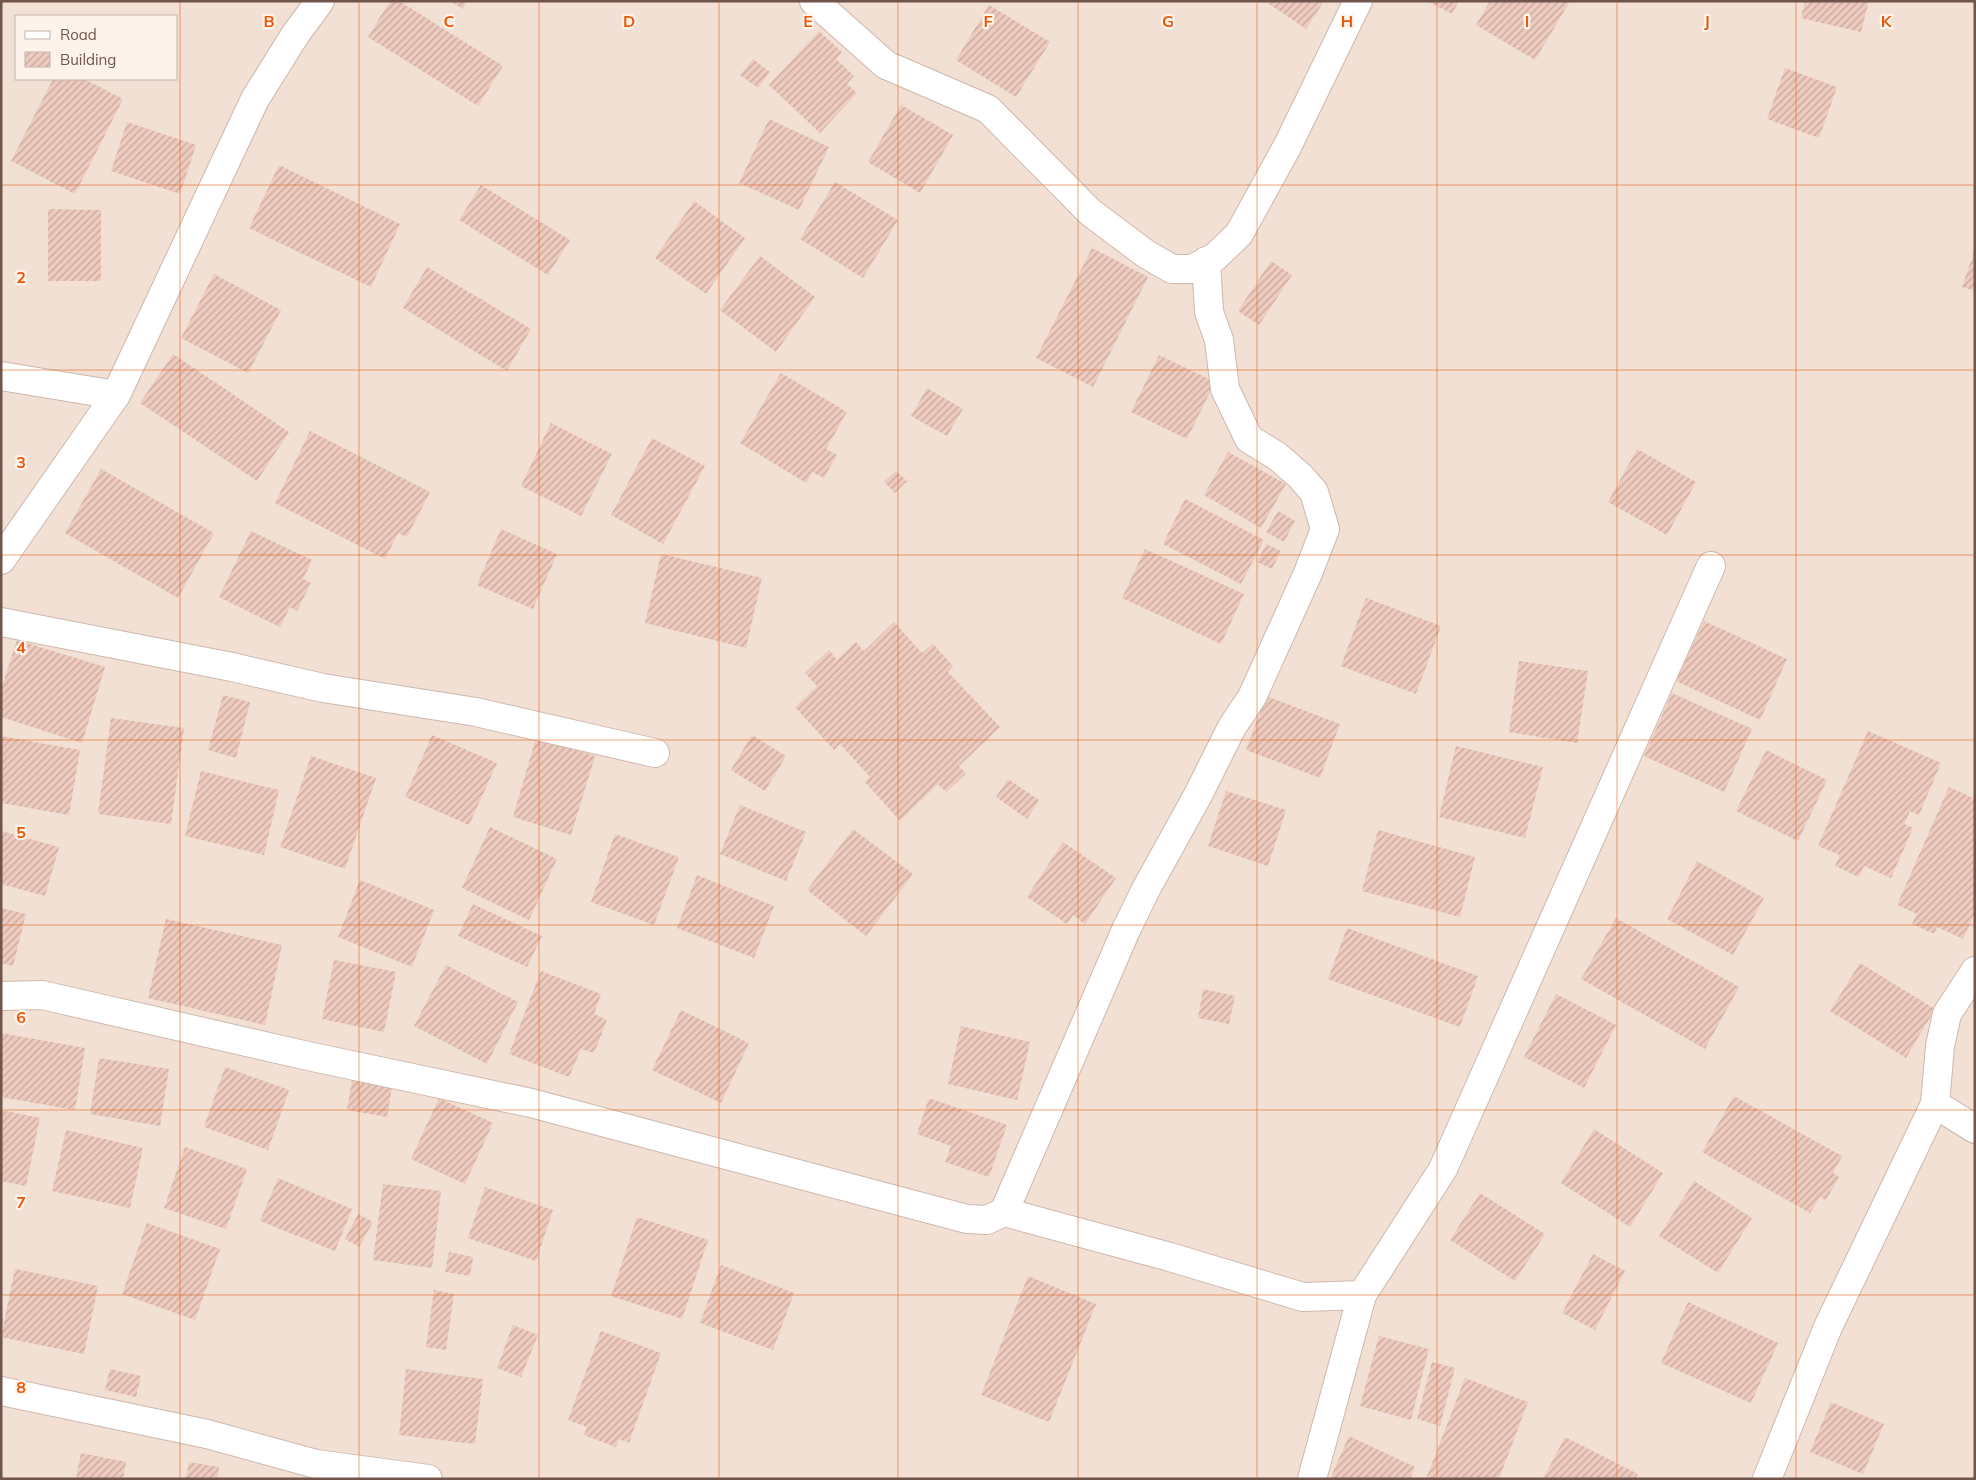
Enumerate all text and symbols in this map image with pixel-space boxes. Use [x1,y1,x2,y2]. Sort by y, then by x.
text: B [263,11,275,31]
text: C [444,11,455,31]
text: D [623,11,635,31]
text: E [803,11,813,31]
text: F [983,11,993,31]
text: G [1162,11,1174,31]
text: H [1341,11,1353,31]
text: I [1525,11,1529,31]
text: J [1704,11,1710,31]
text: K [1881,11,1893,31]
legend [15,15,178,80]
text: Road [60,25,97,44]
text: Building [60,50,116,69]
text: 2 [16,267,26,287]
text: 3 [16,452,26,472]
text: 4 [16,637,26,657]
text: 5 [16,822,26,842]
text: 6 [16,1007,26,1027]
text: 7 [16,1192,26,1212]
text: 8 [16,1377,26,1397]

